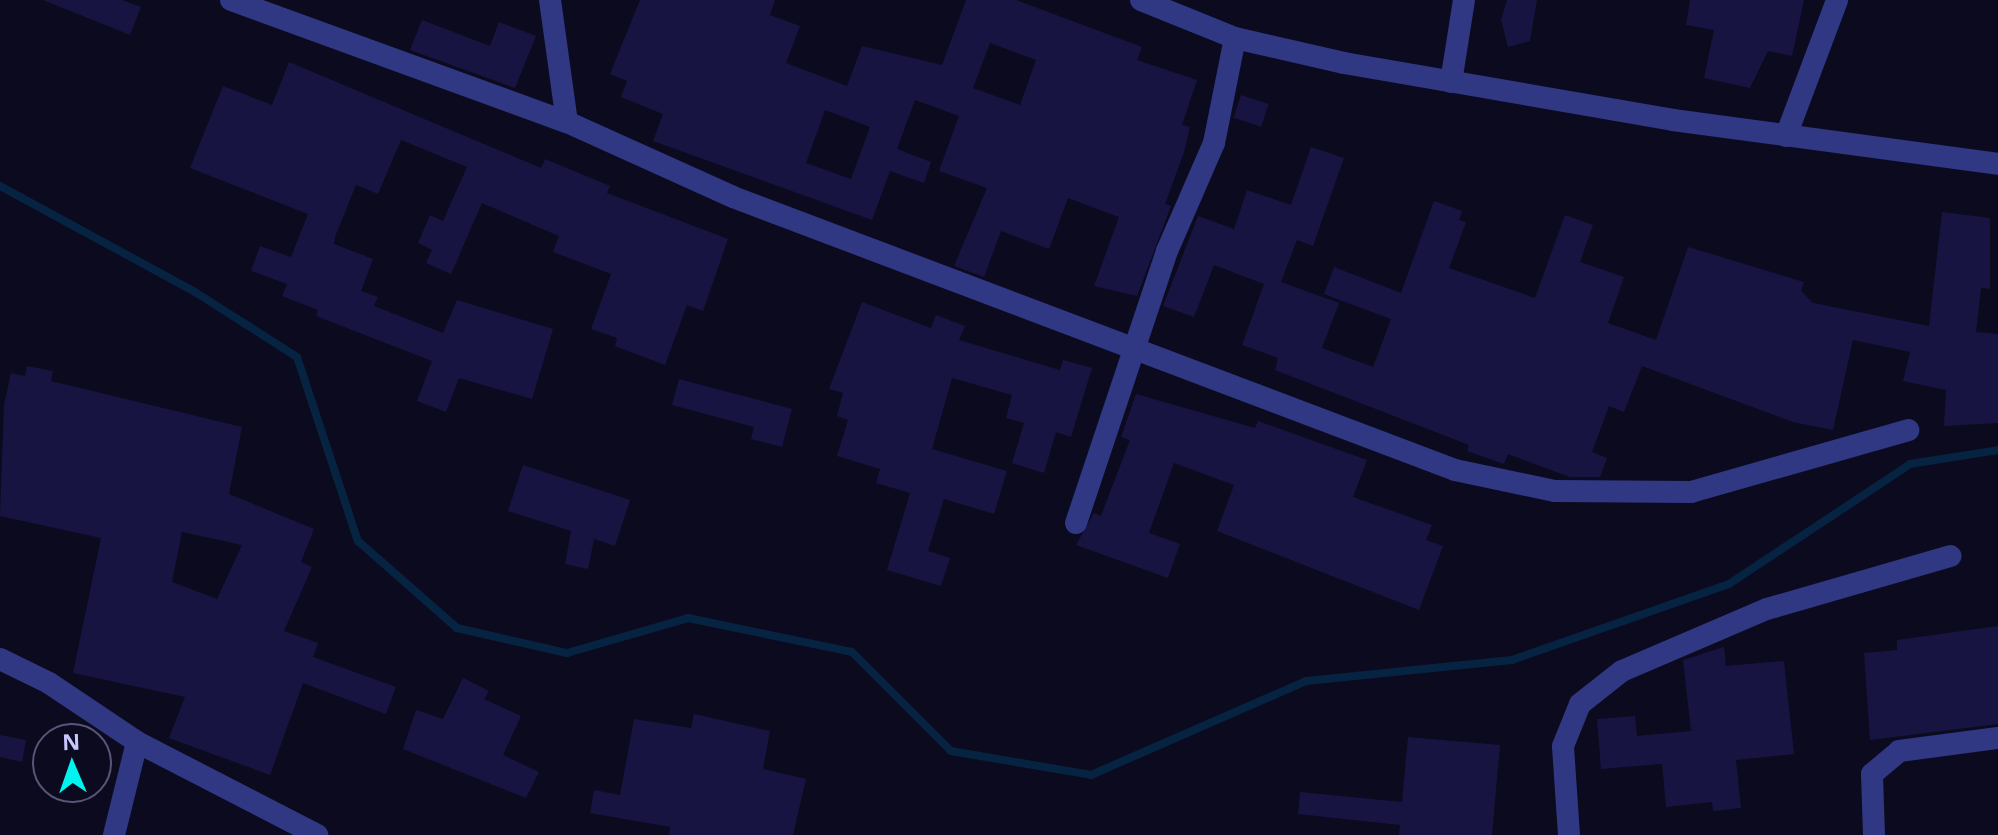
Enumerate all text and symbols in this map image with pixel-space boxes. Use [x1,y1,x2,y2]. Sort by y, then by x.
north arrow [32,723,112,803]
text: N [62,726,81,756]

